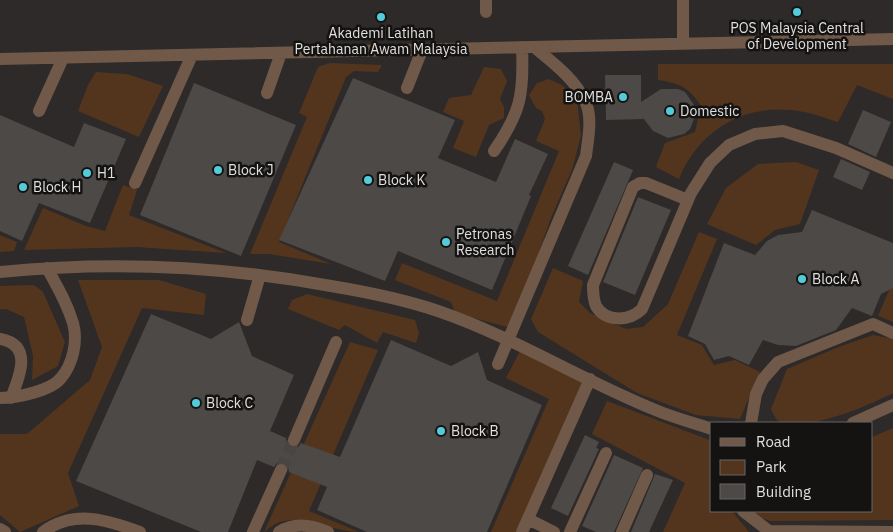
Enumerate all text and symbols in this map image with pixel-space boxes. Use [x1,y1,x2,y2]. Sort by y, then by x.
marker: POS Malaysia Central of Development [791,6,803,18]
marker: Akademi Latihan Pertahanan Awam Malaysia [375,11,387,23]
place label: POS Malaysia Central of Development [730,19,864,53]
place label: Akademi Latihan Pertahanan Awam Malaysia [295,24,468,58]
place label: BOMBA [565,88,613,106]
marker: BOMBA [617,91,629,103]
place label: Domestic [680,102,739,120]
marker: Domestic [664,105,676,117]
place label: Block J [228,161,274,179]
place label: H1 [97,164,115,182]
marker: Block J [212,164,224,176]
marker: H1 [81,167,93,179]
place label: Block K [378,171,426,189]
marker: Block K [362,174,374,186]
place label: Block H [33,178,81,196]
marker: Block H [17,181,29,193]
place label: Petronas Research [456,225,514,259]
marker: Petronas Research [440,236,452,248]
place label: Block A [812,270,860,288]
marker: Block A [796,273,808,285]
place label: Block C [206,394,254,412]
marker: Block C [190,397,202,409]
place label: Block B [451,422,499,440]
legend [710,422,873,512]
marker: Block B [435,425,447,437]
text: Road [756,432,791,451]
text: Park [756,457,786,476]
text: Building [756,482,811,501]

